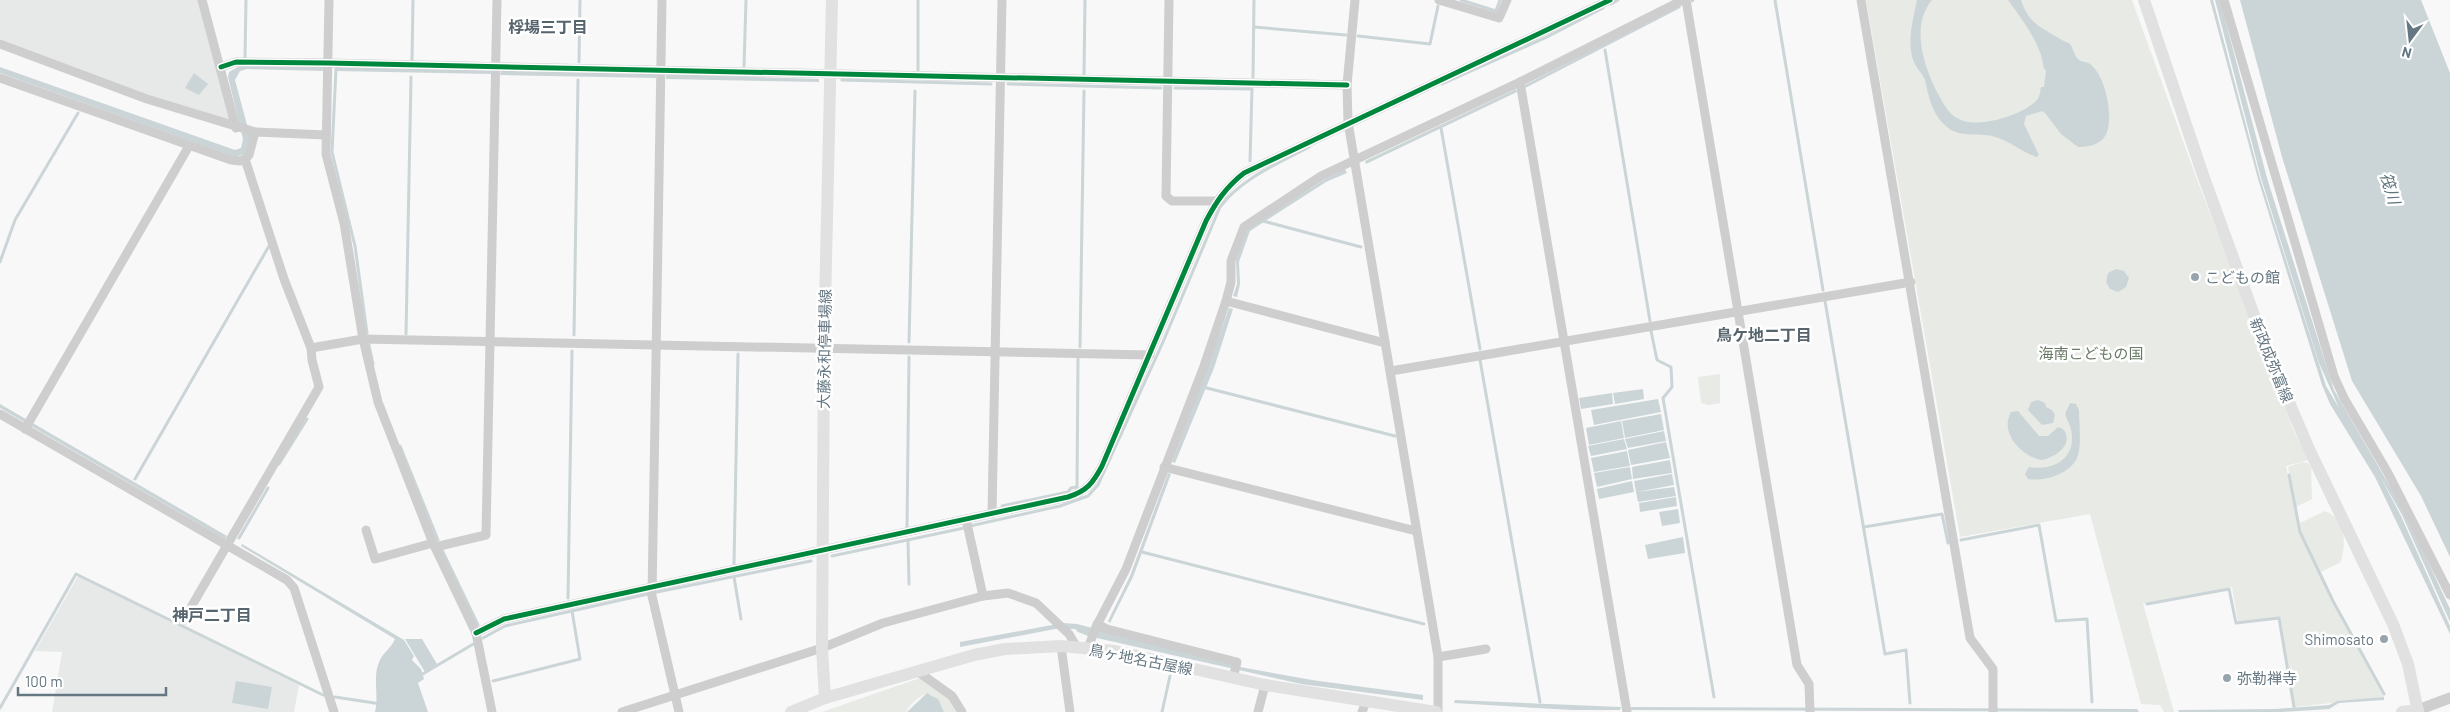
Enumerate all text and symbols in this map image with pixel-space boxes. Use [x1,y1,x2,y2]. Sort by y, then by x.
north arrow [2385,15,2435,65]
district label: 桴場三丁目 [508,17,588,36]
text: N [2400,44,2413,62]
water label: 筏川 [2377,170,2405,208]
place label: こどもの館 [2205,268,2280,286]
marker: こどもの館 [2189,271,2201,283]
street label: 大藤永和停車場線 [814,289,834,409]
street label: 新政成弥富線 [2247,315,2297,405]
district label: 鳥ケ地二丁目 [1716,325,1812,344]
park label: 海南こどもの国 [2038,344,2144,362]
district label: 神戸二丁目 [172,605,252,624]
place label: Shimosato [2305,630,2374,648]
marker: Shimosato [2378,633,2390,645]
street label: 鳥ヶ地名古屋線 [1088,640,1194,678]
scale bar [18,664,165,696]
place label: 弥勒禅寺 [2237,669,2297,687]
text: 100 m [25,672,63,690]
marker: 弥勒禅寺 [2221,672,2233,684]

